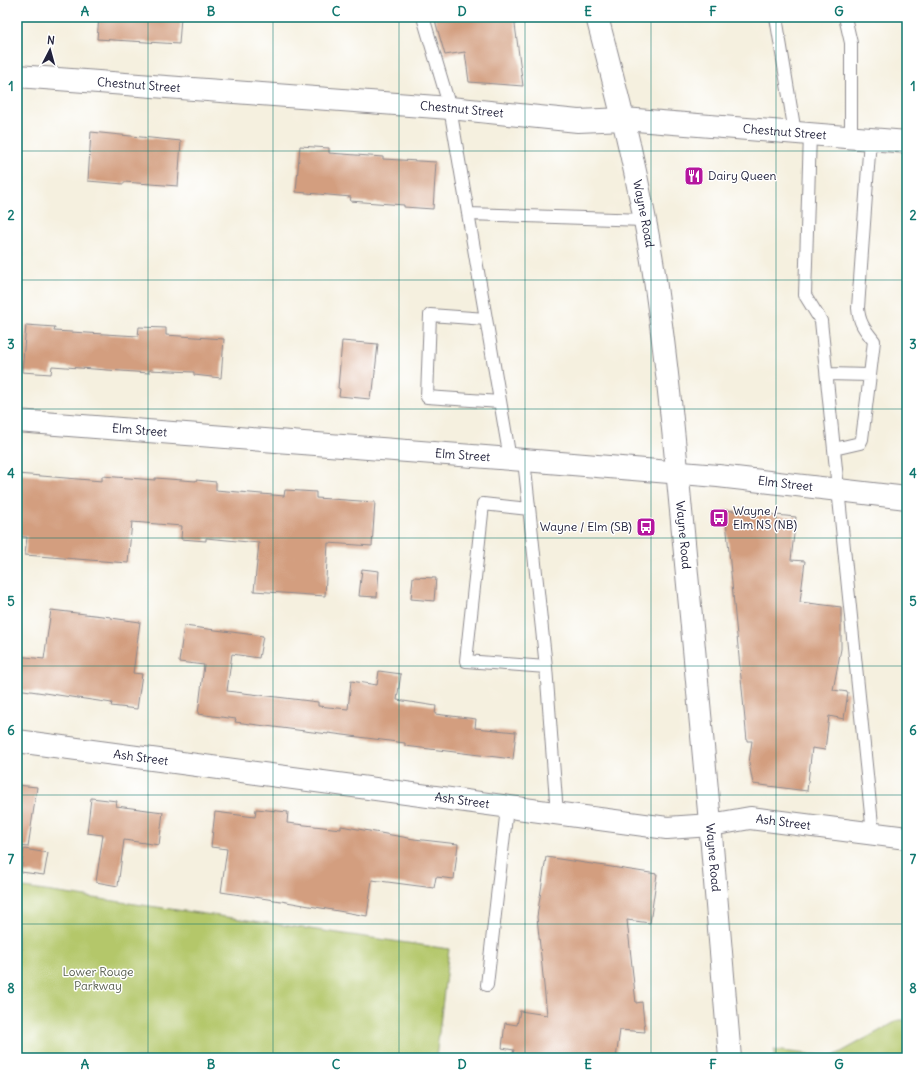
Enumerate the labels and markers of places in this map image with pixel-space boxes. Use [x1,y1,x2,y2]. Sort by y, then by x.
restaurant icon: Dairy Queen [683,165,705,187]
place label: Dairy Queen [708,168,777,183]
place label: Wayne / Elm NS (NB) [733,503,797,532]
bus stop icon: Wayne / Elm NS (NB) [708,507,730,529]
bus stop icon: Wayne / Elm (SB) [635,516,657,538]
place label: Wayne / Elm (SB) [540,519,632,534]

